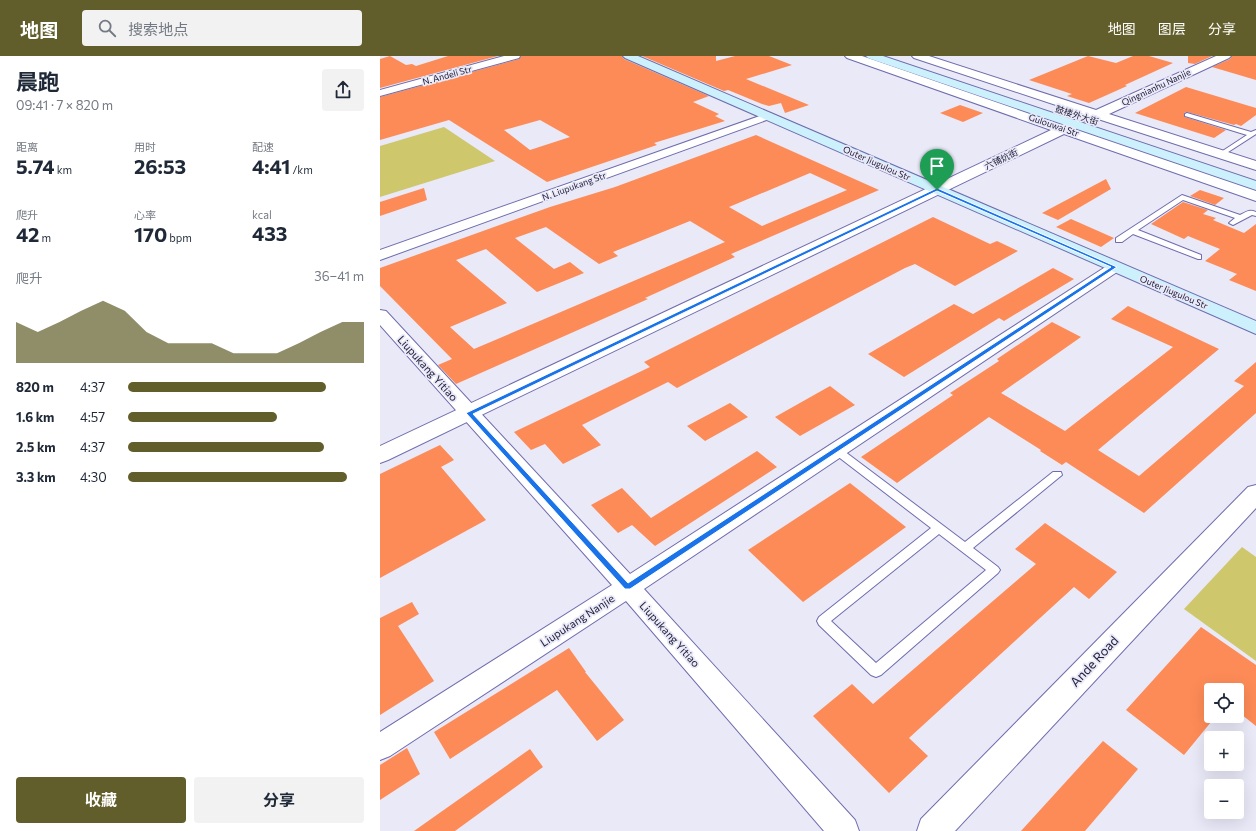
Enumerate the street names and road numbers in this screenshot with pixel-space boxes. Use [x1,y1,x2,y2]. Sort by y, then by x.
street label: N. Andeli Str [421,63,473,87]
street label: Qingnianhu Nanjie [1120,66,1193,108]
street label: 鼓楼外大街 [1054,103,1100,127]
street label: Gulouwai Str [1027,111,1081,139]
street label: Outer Jiugulou Str [841,143,913,183]
street label: 六铺炕街 [982,146,1020,172]
street label: N. Liupukang Str [540,169,608,203]
street label: Outer Jiugulou Str [1138,273,1210,311]
street label: Liupukang Yitiao [395,333,461,404]
street label: Liupukang Nanjie [537,591,617,649]
street label: Liupukang Yitiao [637,599,703,670]
street label: Ande Road [1066,632,1122,690]

